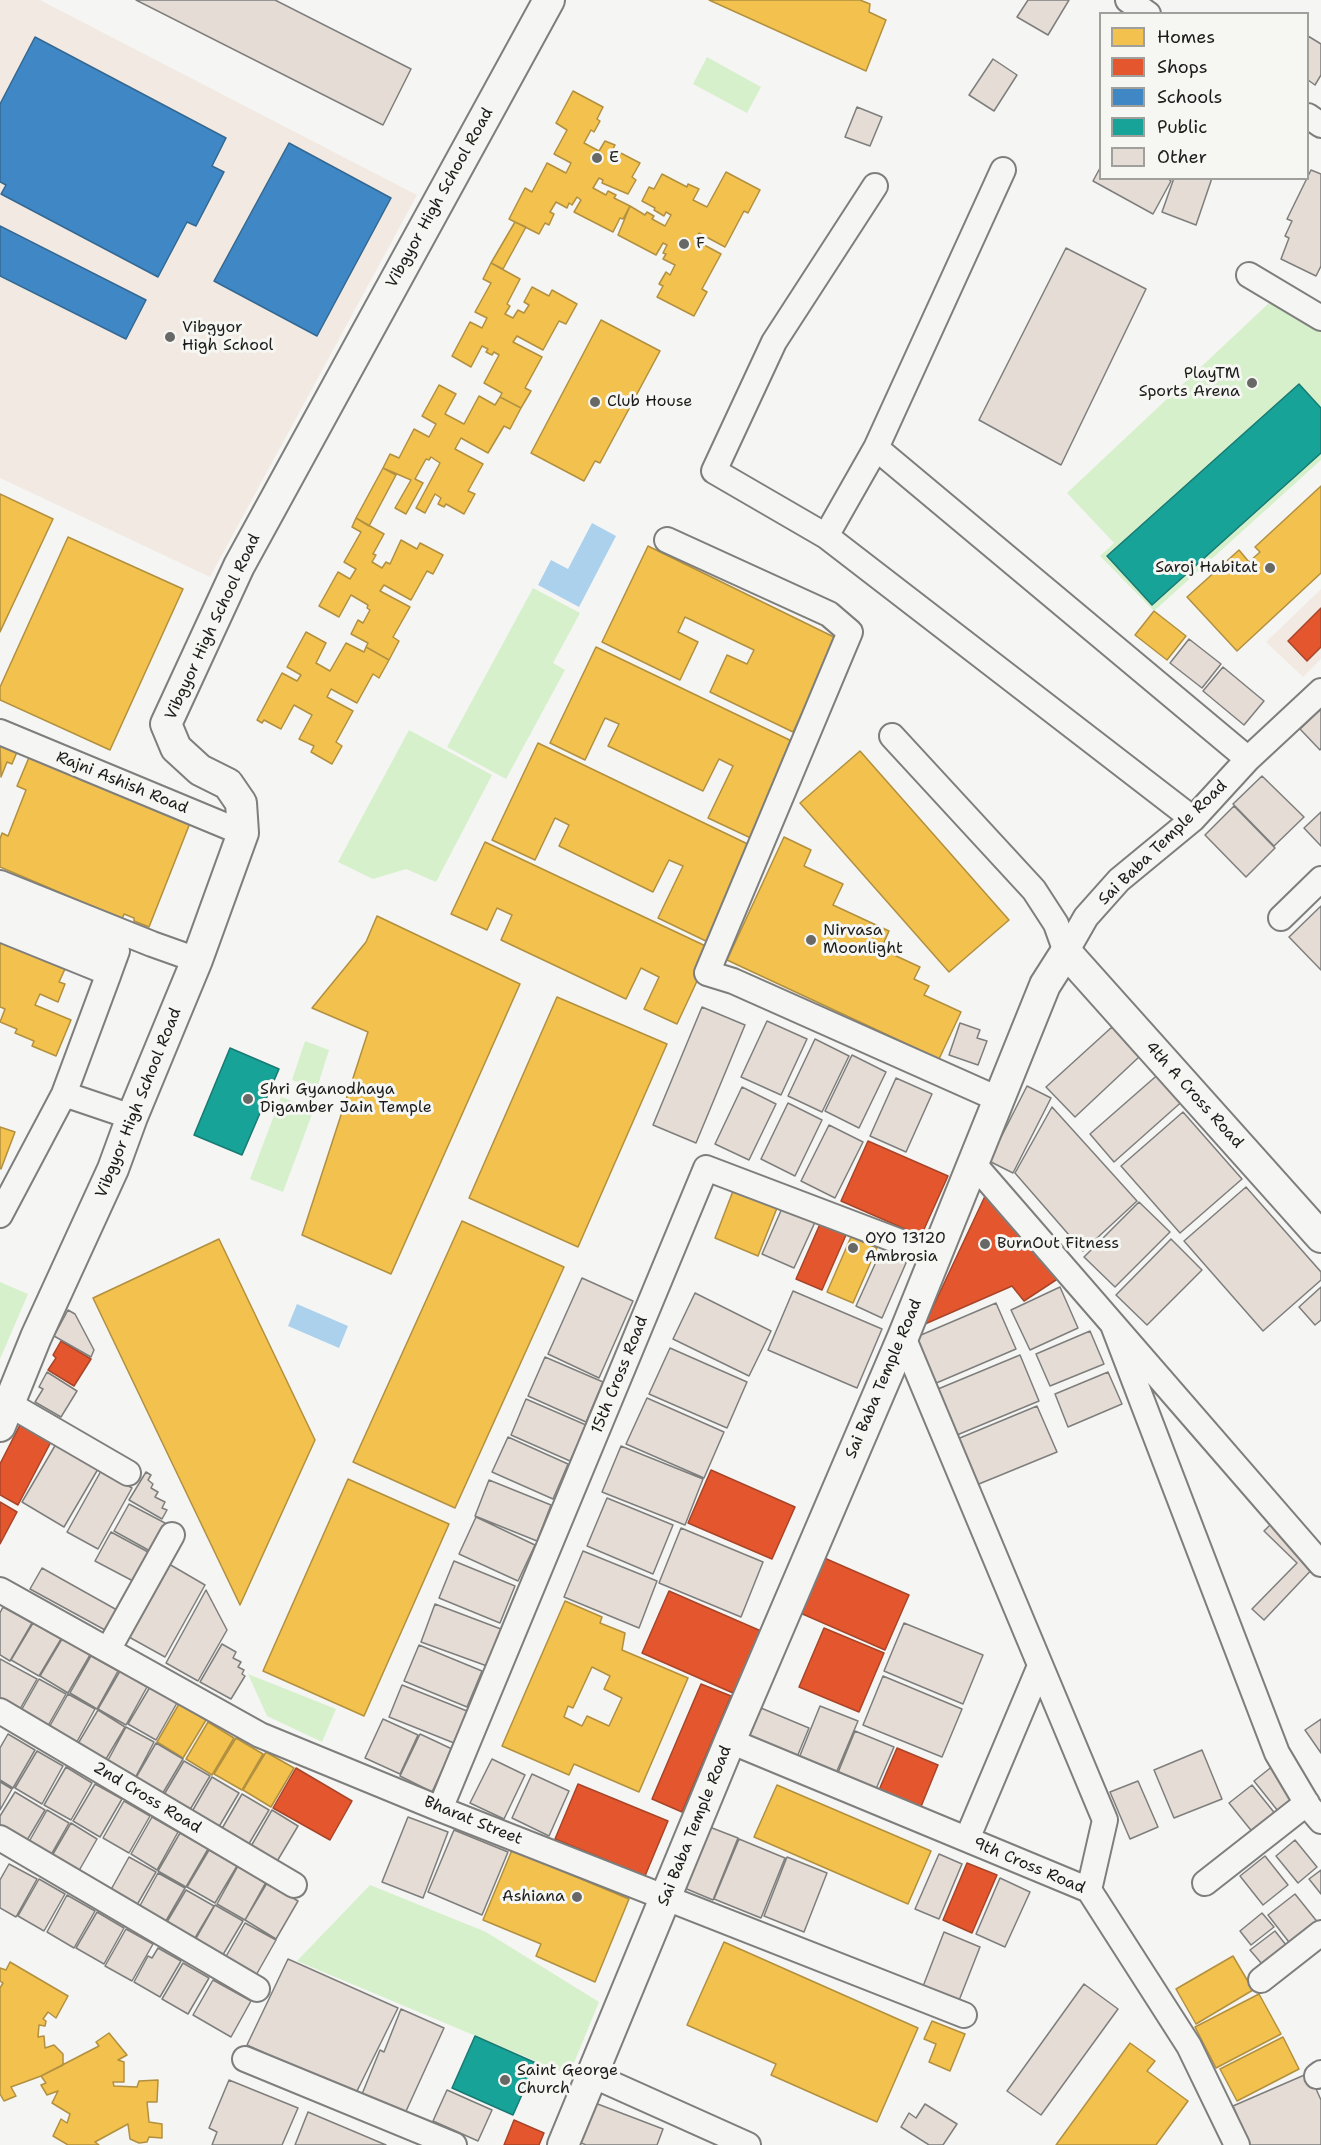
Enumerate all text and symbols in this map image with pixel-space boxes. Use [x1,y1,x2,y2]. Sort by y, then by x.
legend [1099,12,1309,180]
text: Homes [1157,25,1215,49]
text: Shops [1157,55,1208,79]
text: Schools [1157,85,1223,109]
street label: Vibgyor High School Road [382,105,498,291]
text: Public [1157,115,1207,139]
text: Other [1157,145,1207,169]
place label: E [609,148,619,168]
marker: E [590,151,604,165]
place label: F [696,234,705,254]
marker: F [677,237,691,251]
place label: Vibgyor High School [182,318,273,356]
marker: Vibgyor High School [163,330,177,344]
place label: PlayTM Sports Arena [1139,364,1240,402]
marker: PlayTM Sports Arena [1245,376,1259,390]
place label: Club House [607,392,692,412]
marker: Club House [588,395,602,409]
street label: Vibgyor High School Road [161,531,265,723]
place label: Saroj Habitat [1155,558,1258,578]
marker: Saroj Habitat [1263,561,1277,575]
street label: Rajni Ashish Road [53,748,191,818]
street label: Sai Baba Temple Road [1095,777,1231,909]
place label: Nirvasa Moonlight [823,921,903,959]
marker: Nirvasa Moonlight [804,933,818,947]
street label: Vibgyor High School Road [92,1005,186,1201]
street label: 4th A Cross Road [1141,1038,1247,1152]
place label: Shri Gyanodhaya Digamber Jain Temple [260,1080,432,1118]
marker: Shri Gyanodhaya Digamber Jain Temple [241,1092,255,1106]
place label: OYO 13120 Ambrosia [865,1229,946,1267]
place label: BurnOut Fitness [997,1234,1119,1254]
marker: BurnOut Fitness [978,1237,992,1251]
marker: OYO 13120 Ambrosia [846,1241,860,1255]
street label: Sai Baba Temple Road [842,1296,926,1462]
street label: 15th Cross Road [588,1313,652,1437]
street label: Sai Baba Temple Road [654,1743,736,1909]
street label: 2nd Cross Road [90,1758,204,1838]
street label: Bharat Street [421,1792,525,1850]
street label: 9th Cross Road [970,1834,1088,1898]
place label: Ashiana [502,1887,565,1907]
marker: Ashiana [570,1890,584,1904]
place label: Saint George Church [517,2061,618,2099]
marker: Saint George Church [498,2073,512,2087]

